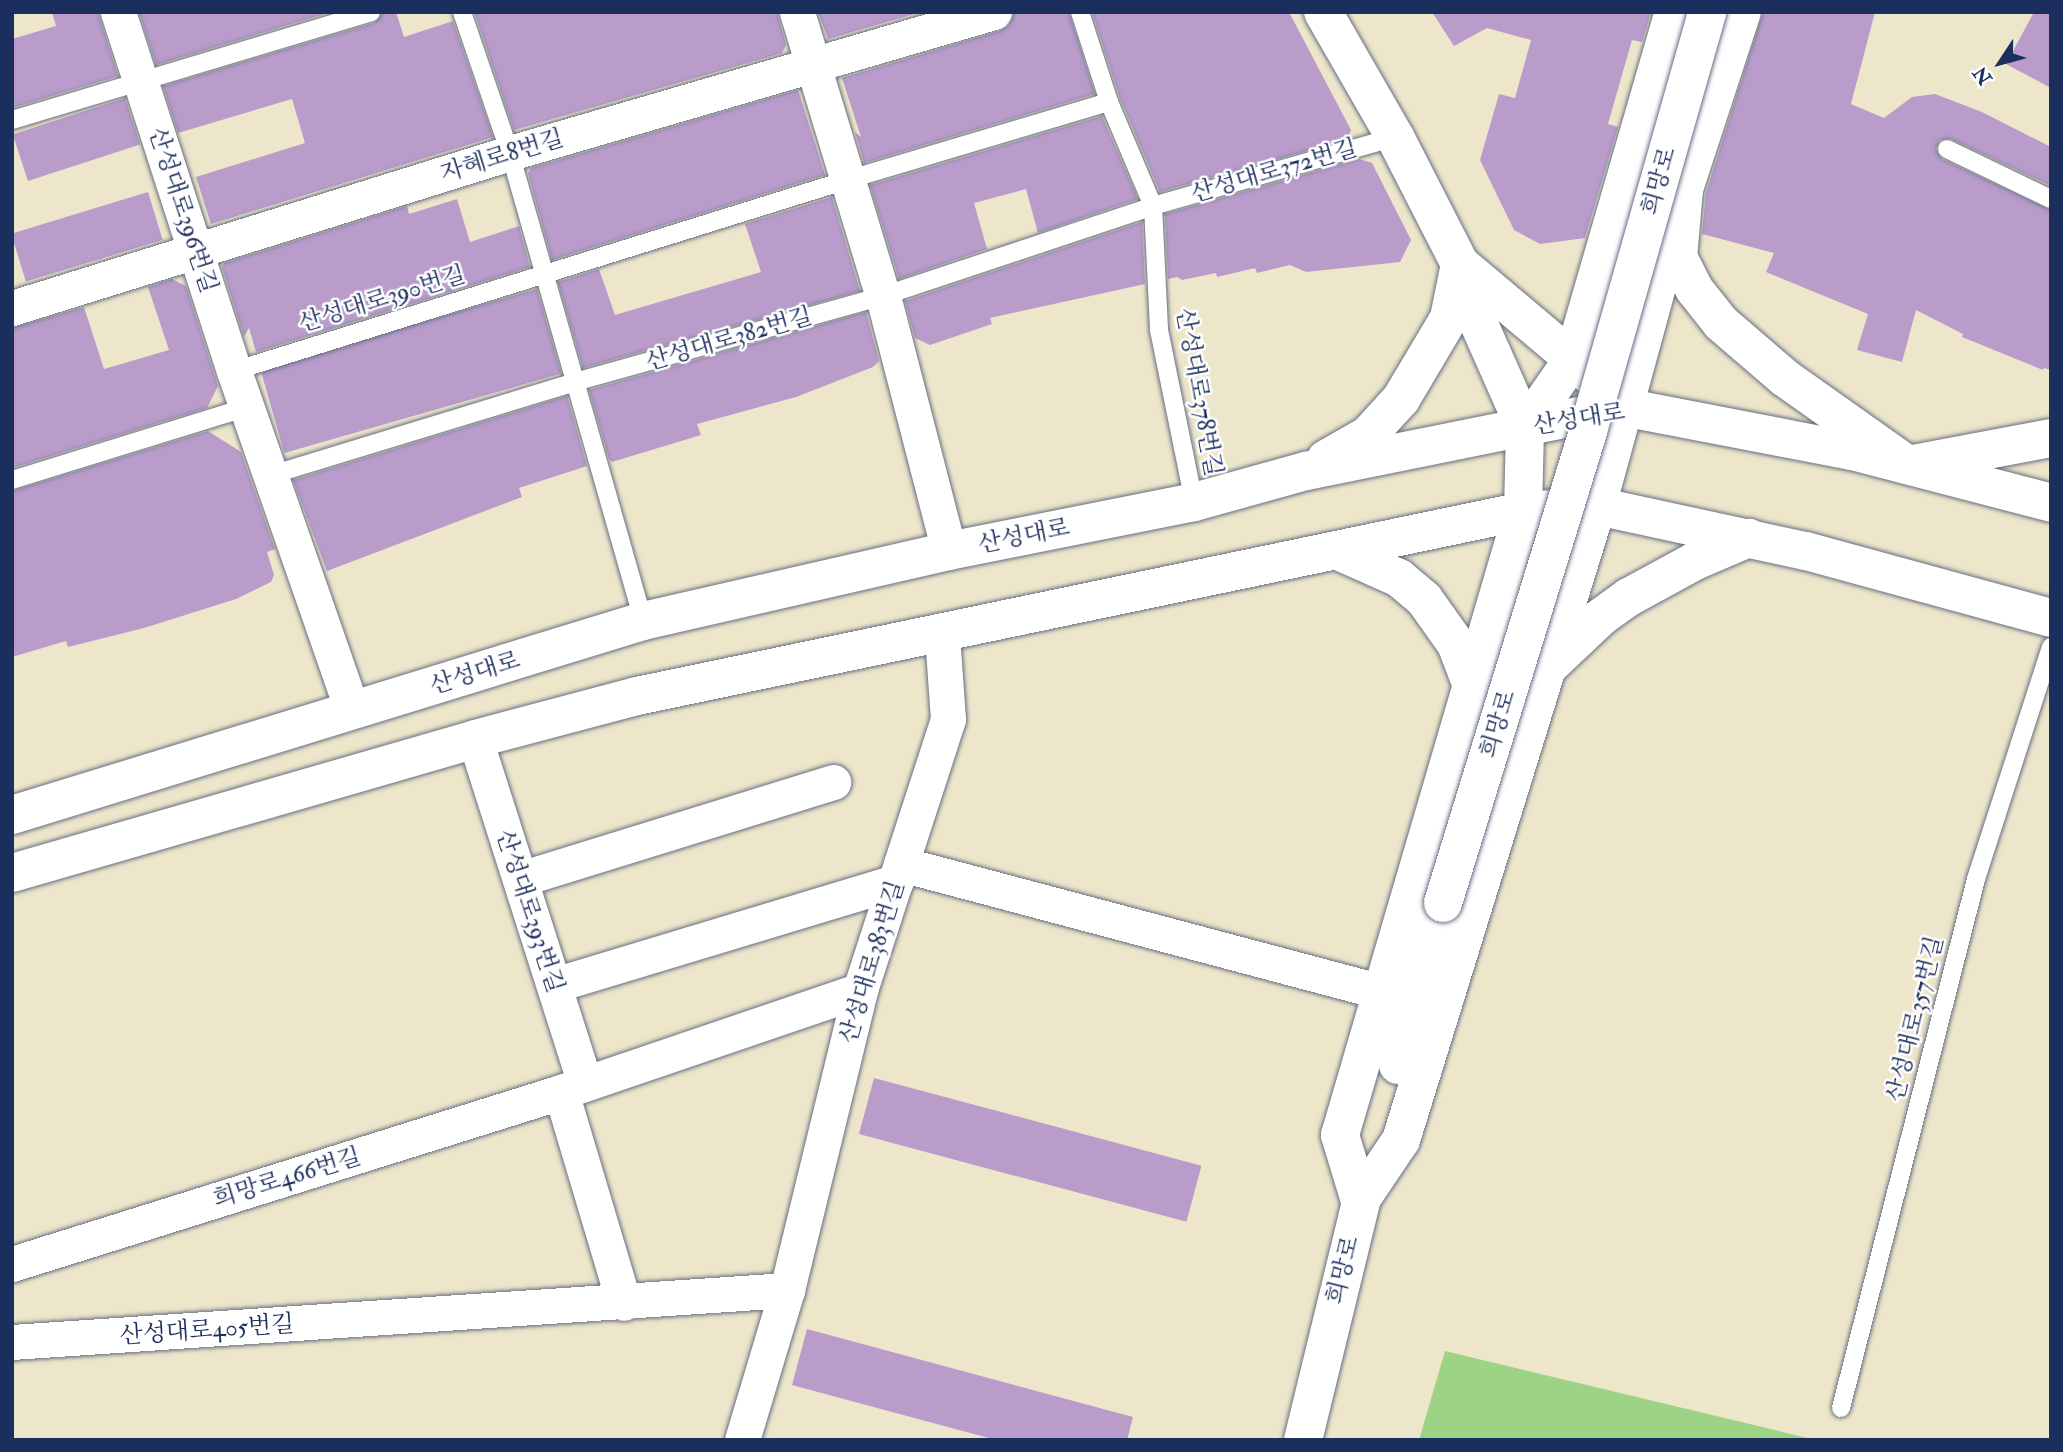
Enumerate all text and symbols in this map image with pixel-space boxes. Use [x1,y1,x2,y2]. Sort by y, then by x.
north arrow [1965,28,2035,98]
text: N [1968,61,1998,89]
street label: 산성대로396번길 [143,123,223,297]
street label: 자혜로8번길 [437,124,567,188]
street label: 산성대로372번길 [1188,134,1360,208]
street label: 희망로 [1636,144,1682,218]
street label: 산성대로390번길 [295,260,469,338]
street label: 산성대로382번길 [642,301,816,377]
street label: 산성대로378번길 [1170,305,1228,479]
street label: 산성대로 [1531,398,1627,440]
street label: 산성대로 [976,513,1072,559]
street label: 산성대로 [426,646,524,700]
street label: 희망로 [1474,687,1522,761]
street label: 산성대로393번길 [490,826,570,996]
street label: 산성대로383번길 [834,877,910,1047]
street label: 산성대로357번길 [1880,933,1950,1105]
street label: 희망로466번길 [210,1142,364,1214]
street label: 희망로 [1321,1233,1365,1307]
street label: 산성대로405번길 [119,1310,295,1350]

